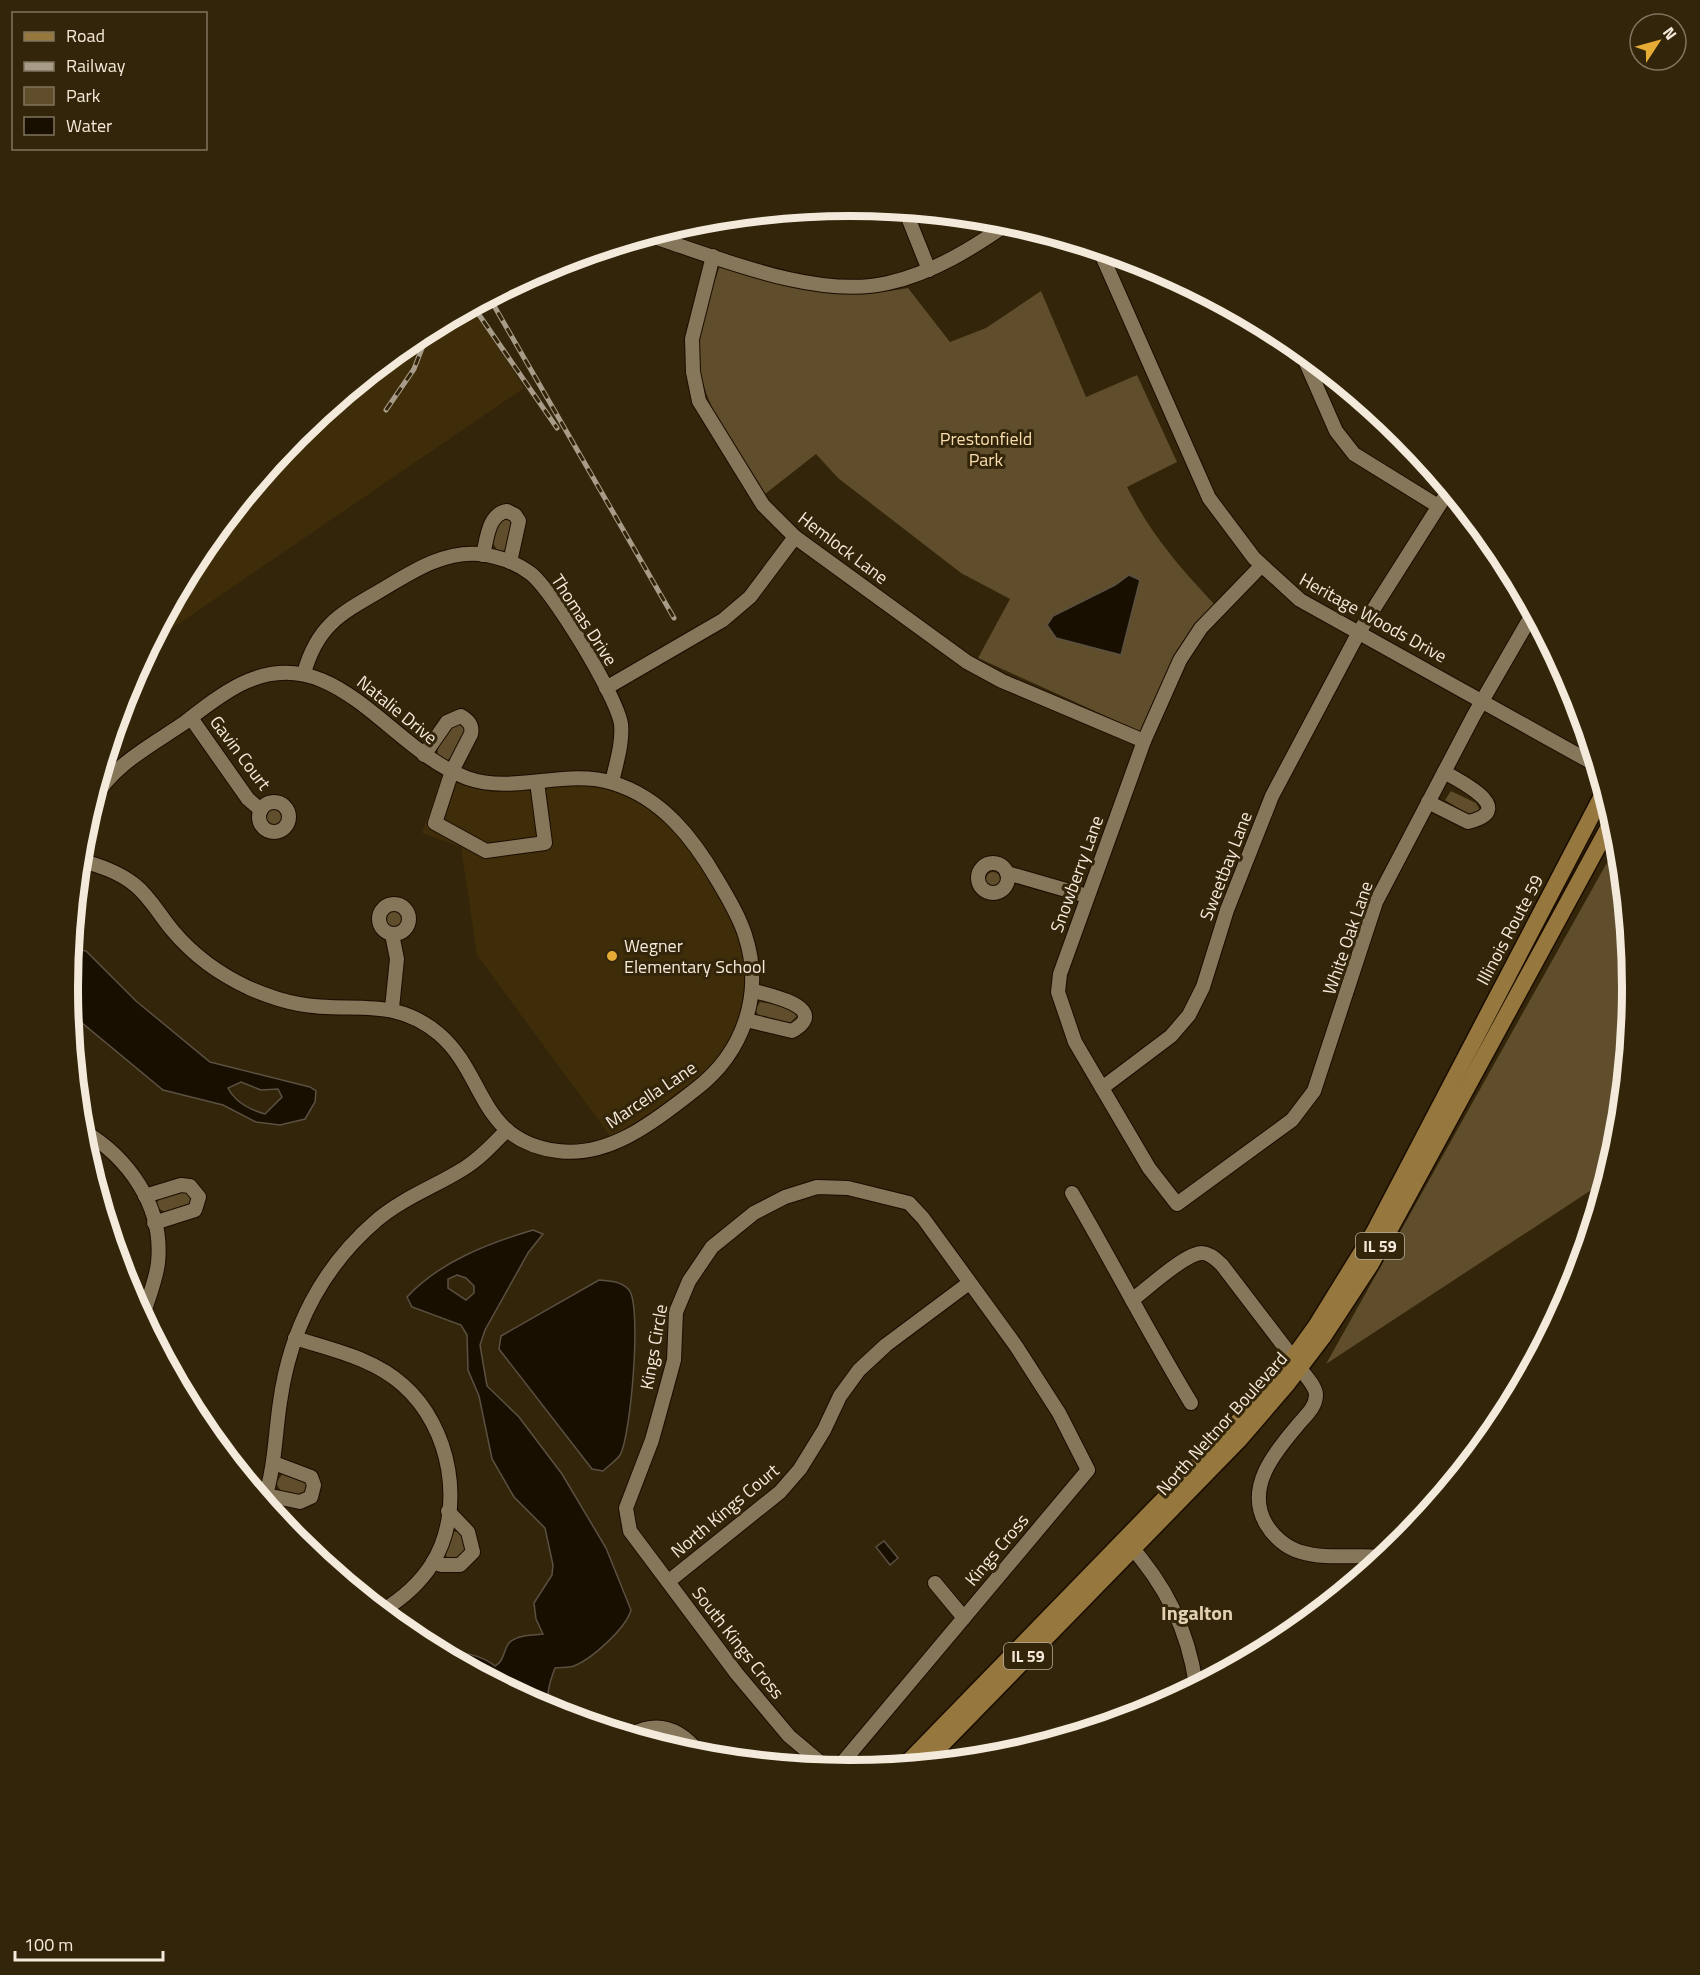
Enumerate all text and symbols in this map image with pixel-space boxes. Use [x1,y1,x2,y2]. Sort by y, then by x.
legend [12,12,207,150]
north arrow [1628,12,1688,72]
text: Road [66,22,105,49]
text: N [1657,22,1683,45]
text: Railway [66,52,126,79]
text: Park [66,82,101,109]
text: Water [66,112,112,139]
park label: Prestonfield Park [940,425,1032,473]
street label: Hemlock Lane [793,505,894,590]
street label: Heritage Woods Drive [1295,566,1452,669]
street label: Thomas Drive [545,569,624,671]
street label: Natalie Drive [351,669,444,751]
street label: Gavin Court [203,710,278,796]
street label: Sweetbay Lane [1192,807,1259,924]
street label: Snowberry Lane [1043,812,1110,936]
street label: Illinois Route 59 [1469,870,1550,990]
street label: White Oak Lane [1315,877,1380,998]
place label: Wegner Elementary School [624,932,766,980]
marker: Wegner Elementary School [605,949,619,963]
street label: Marcella Lane [600,1054,702,1135]
road number: IL 59 [1356,1233,1404,1259]
street label: Kings Circle [633,1302,674,1392]
street label: North Neltnor Boulevard [1150,1346,1294,1501]
street label: North Kings Court [665,1457,785,1564]
street label: Kings Cross [958,1508,1035,1592]
street label: South Kings Cross [686,1581,791,1705]
district label: Ingalton [1161,1597,1233,1628]
road number: IL 59 [1004,1643,1052,1669]
scale bar [15,1924,164,1962]
text: 100 m [24,1931,73,1958]

